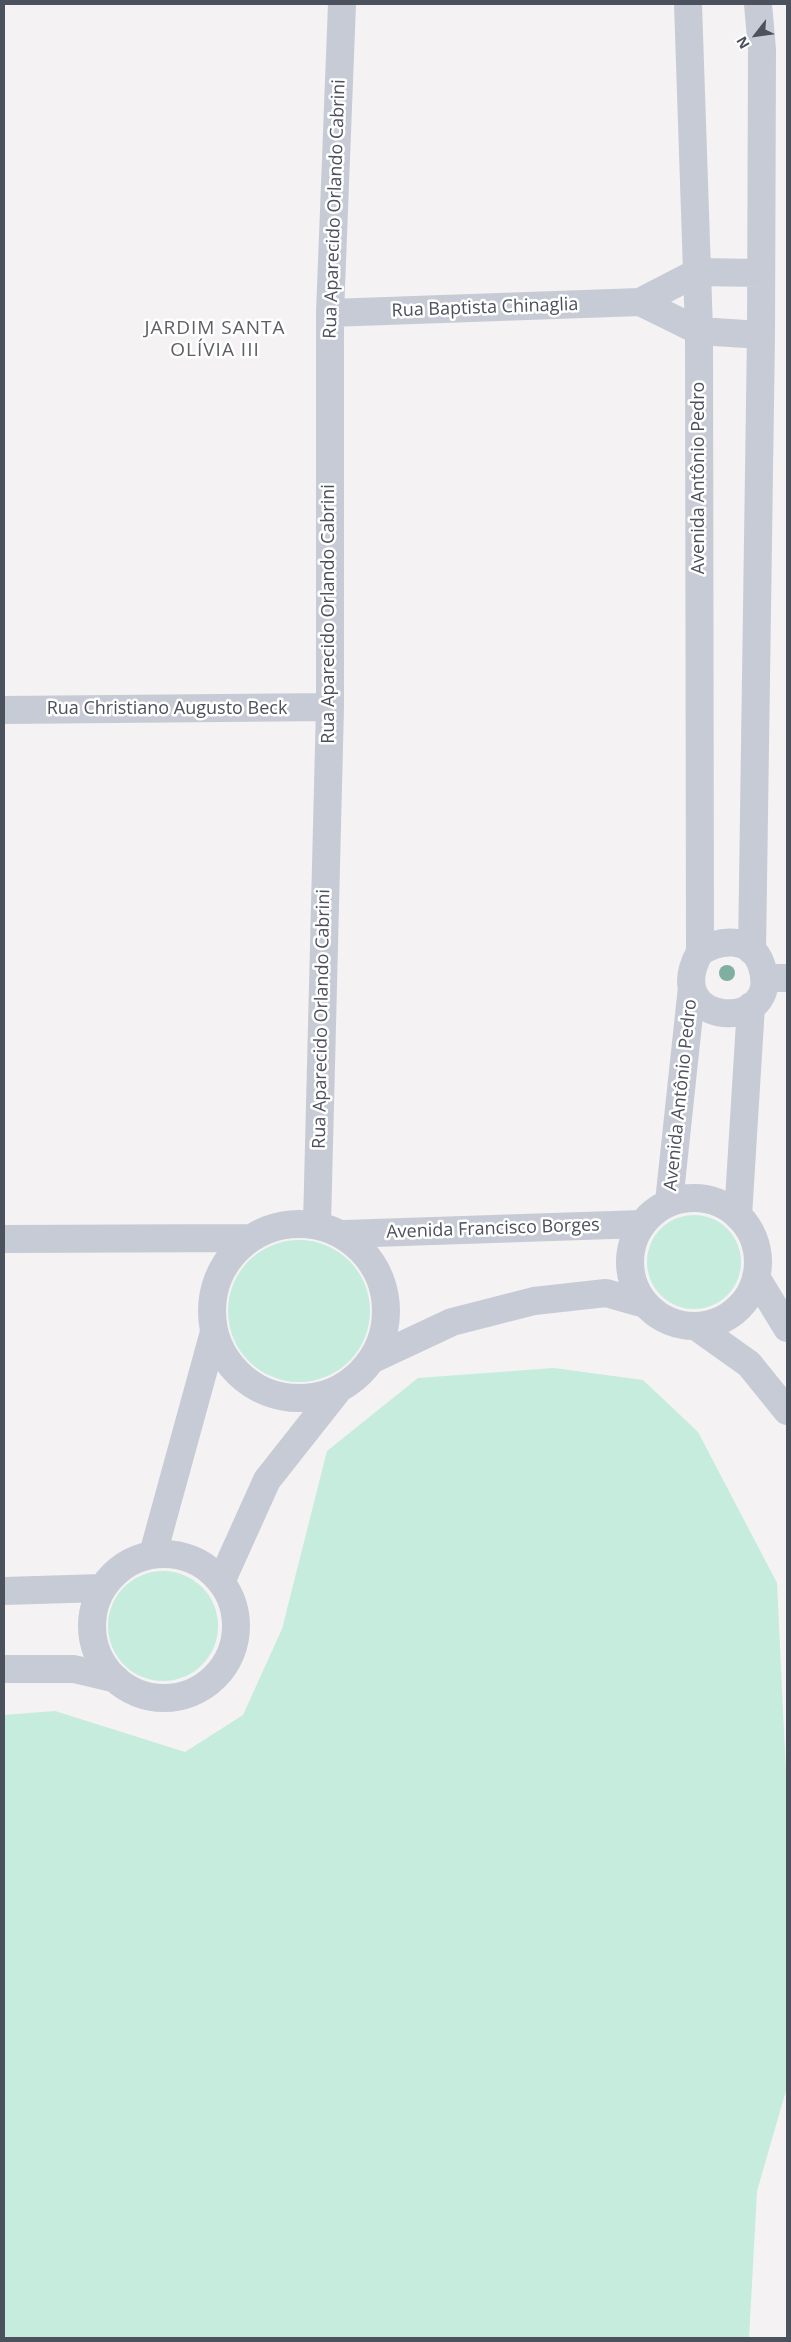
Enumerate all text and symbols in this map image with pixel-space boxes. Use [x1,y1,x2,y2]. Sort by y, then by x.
north arrow [731,10,781,60]
text: N [732,33,754,52]
street label: Rua Aparecido Orlando Cabrini [320,79,350,339]
street label: Rua Baptista Chinaglia [391,294,579,322]
district label: JARDIM SANTA OLÍVIA III [143,318,287,362]
street label: Avenida Antônio Pedro [688,382,710,574]
street label: Rua Aparecido Orlando Cabrini [318,484,340,744]
street label: Rua Christiano Augusto Beck [47,698,287,720]
street label: Rua Aparecido Orlando Cabrini [309,889,335,1149]
street label: Avenida Antônio Pedro [660,998,702,1192]
street label: Avenida Francisco Borges [386,1214,600,1244]

